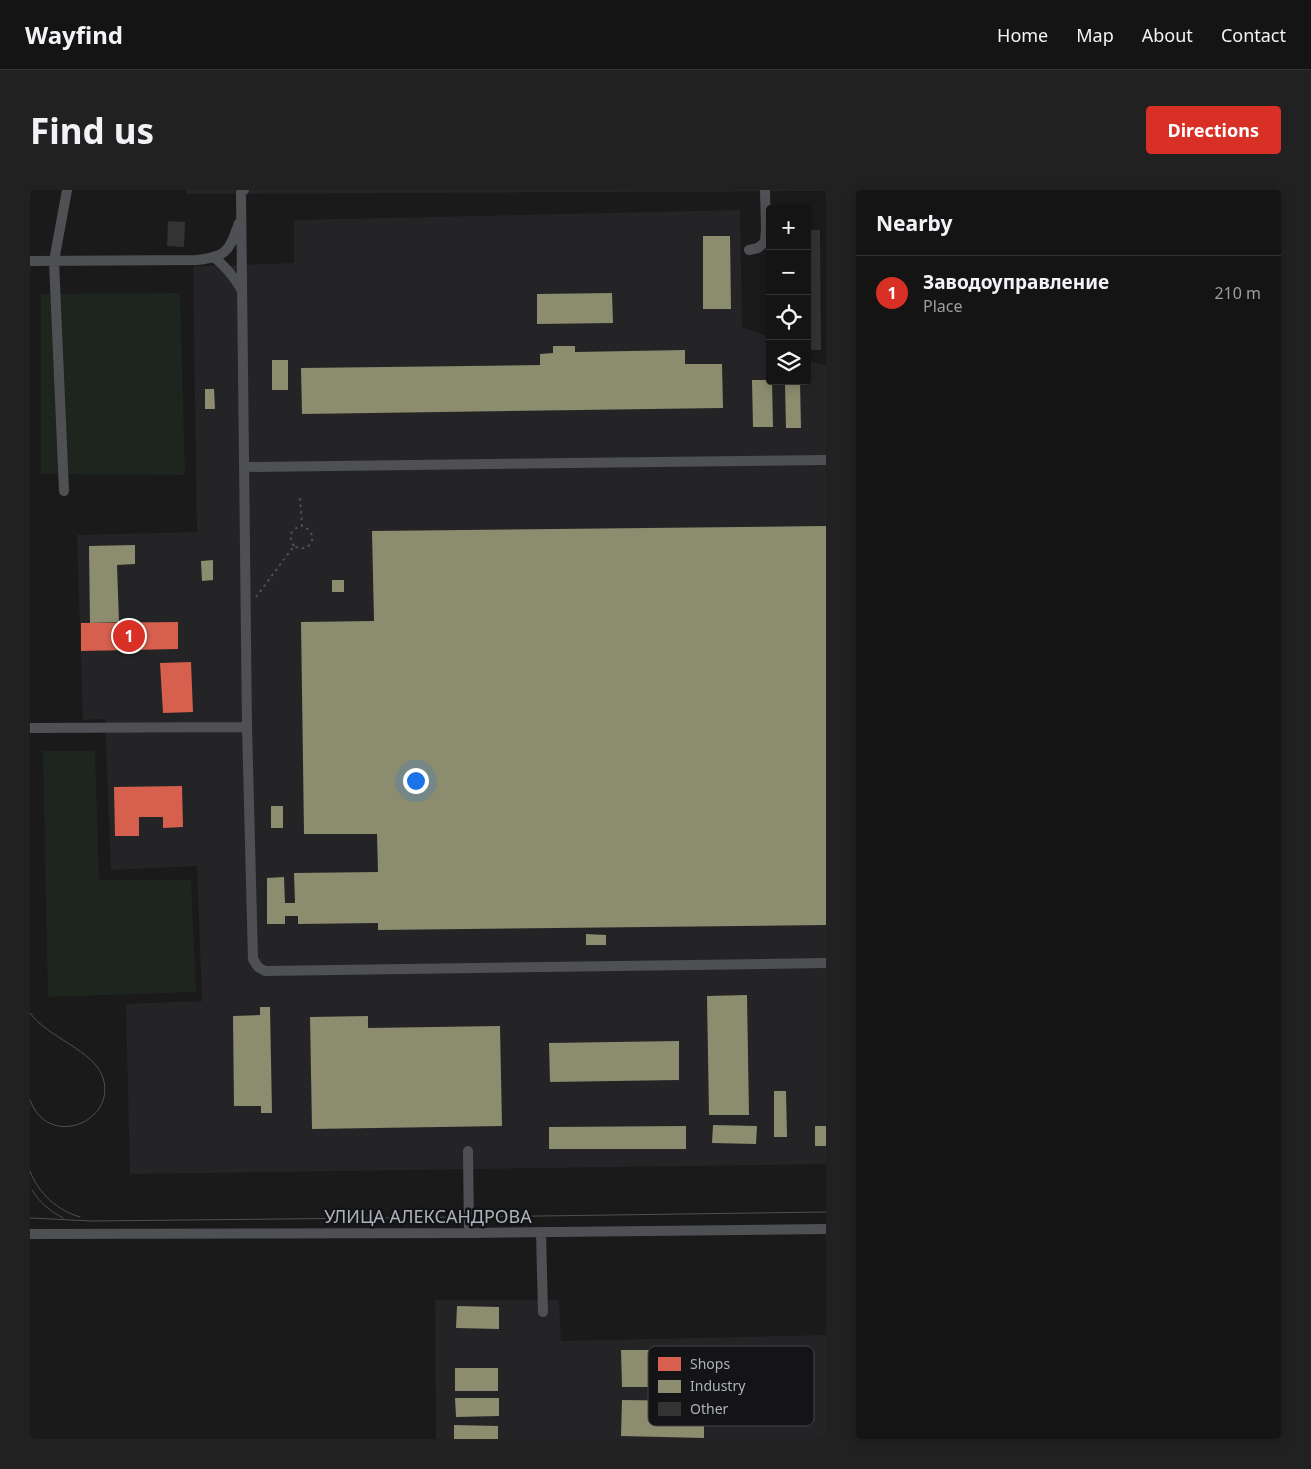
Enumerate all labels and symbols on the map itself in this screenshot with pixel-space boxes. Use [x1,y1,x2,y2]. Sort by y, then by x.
pin: 1 [113,617,145,655]
your location [403,768,429,794]
street label: УЛИЦА АЛЕКСАНДРОВА [324,1204,532,1228]
legend [648,1346,814,1426]
text: Shops [690,1354,730,1373]
text: Industry [690,1376,746,1395]
text: Other [690,1399,729,1418]

